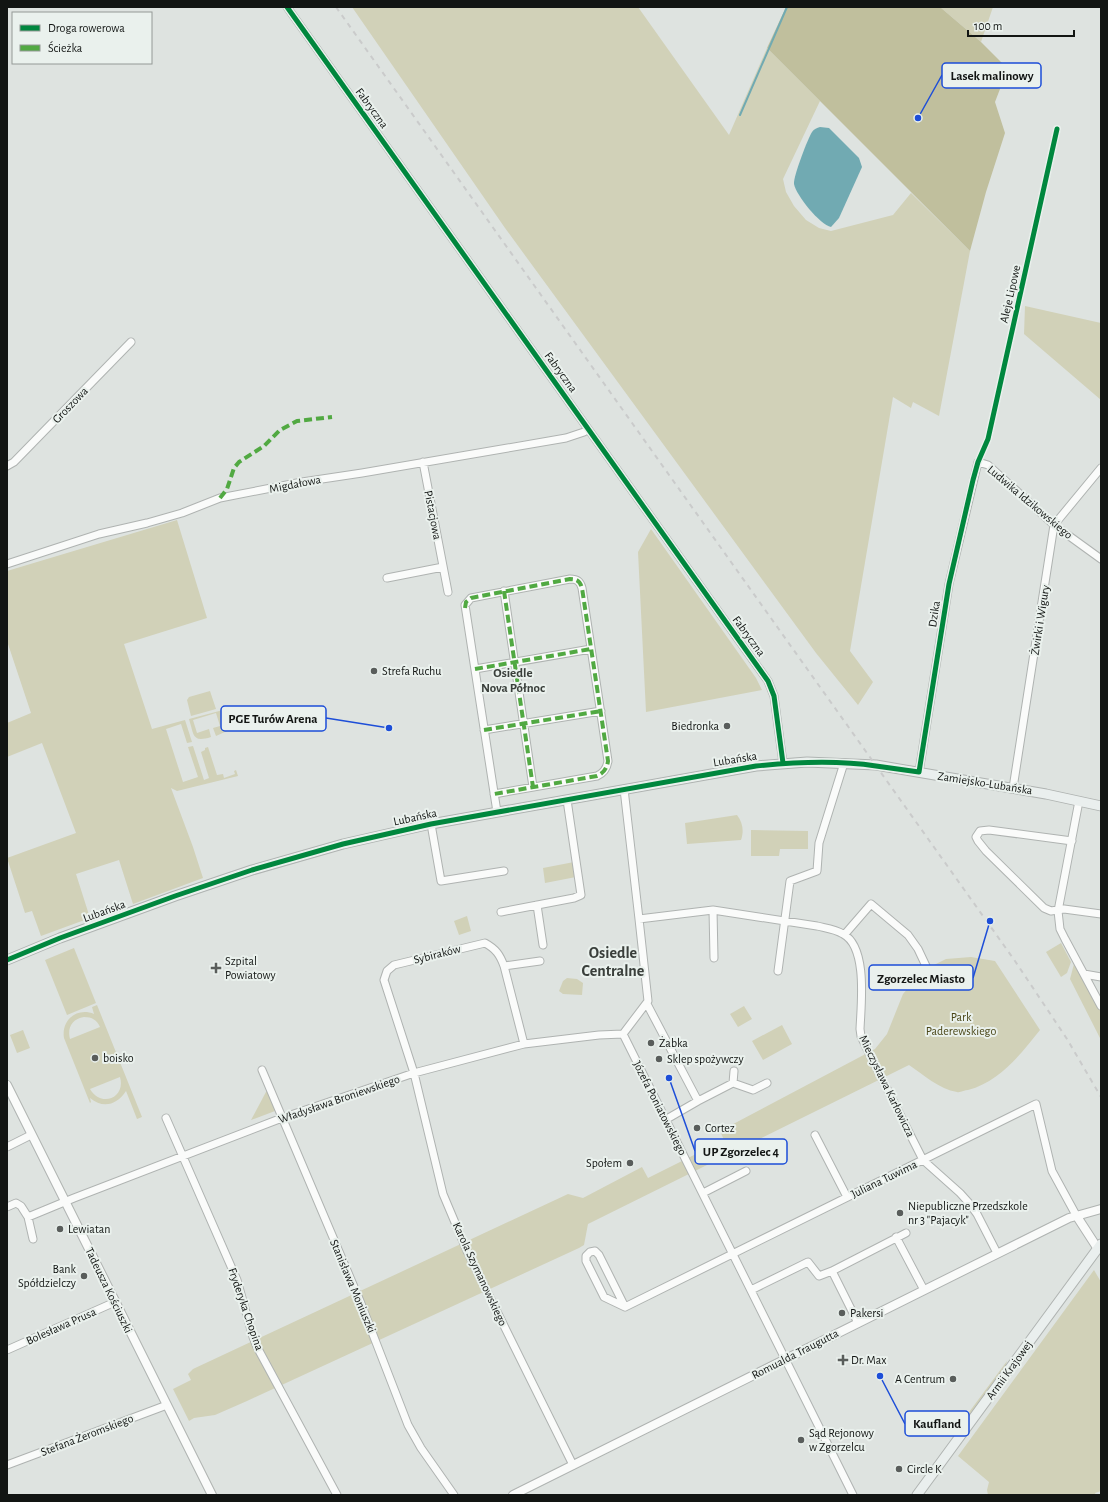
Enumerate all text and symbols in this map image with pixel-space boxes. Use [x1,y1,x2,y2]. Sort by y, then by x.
legend [12,12,152,64]
scale bar [968,12,1074,38]
text: 100 m [974,20,1002,32]
text: Droga rowerowa [48,22,125,34]
text: Ścieżka [48,40,83,54]
callout: Lasek malinowy [942,63,1041,88]
text: Lasek malinowy [951,70,1034,83]
street label: Fabryczna [353,86,391,131]
street label: Aleje Lipowe [997,264,1023,324]
street label: Fabryczna [542,350,580,395]
street label: Groszowa [50,384,90,425]
street label: Ludwika Idzikowskiego [985,463,1075,541]
street label: Migdałowa [268,473,322,495]
street label: Pistacjowa [421,489,444,541]
street label: Żwirki i Wigury [1028,584,1052,656]
street label: Dzika [926,600,942,628]
street label: Fabryczna [730,614,768,659]
place label: Strefa Ruchu [382,665,441,677]
marker: Strefa Ruchu [369,666,379,676]
district label: Osiedle Nova Północ [481,667,545,695]
callout: PGE Turów Arena [221,706,326,731]
text: PGE Turów Arena [228,713,318,726]
place label: Biedronka [671,720,719,732]
marker: Biedronka [722,721,732,731]
street label: Lubańska [712,750,758,768]
street label: Zamiejsko-Lubańska [936,770,1034,797]
street label: Lubańska [392,806,438,827]
street label: Lubańska [81,898,127,924]
street label: Sybiraków [412,942,462,967]
district label: Osiedle Centralne [582,945,645,979]
place label: Szpital Powiatowy [225,955,276,982]
marker: Szpital Powiatowy [210,962,222,974]
callout: Zgorzelec Miasto [869,965,973,990]
text: Zgorzelec Miasto [877,973,966,986]
park label: Park Paderewskiego [926,1011,996,1037]
street label: Mieczysława Karłowicza [856,1033,917,1140]
place label: Żabka [659,1036,688,1049]
marker: Żabka [646,1038,656,1048]
place label: boisko [103,1052,134,1064]
marker: boisko [90,1053,100,1063]
place label: Sklep spożywczy [667,1053,744,1066]
marker: Sklep spożywczy [654,1054,664,1064]
street label: Józefa Poniatowskiego [631,1059,689,1157]
street label: Władysława Broniewskiego [277,1073,402,1126]
place label: Cortez [705,1122,735,1134]
marker: Cortez [692,1123,702,1133]
callout: UP Zgorzelec 4 [695,1139,787,1164]
text: UP Zgorzelec 4 [703,1146,780,1159]
place label: Społem [586,1157,622,1169]
marker: Społem [625,1158,635,1168]
street label: Juliana Tuwima [849,1158,919,1200]
place label: Niepubliczne Przedszkole nr 3 "Pajacyk" [908,1200,1028,1227]
marker: Niepubliczne Przedszkole nr 3 "Pajacyk" [895,1208,905,1218]
street label: Karola Szymanowskiego [450,1220,509,1328]
place label: Lewiatan [68,1223,110,1235]
marker: Lewiatan [55,1224,65,1234]
street label: Stanisława Moniuszki [328,1237,378,1335]
street label: Tadeusza Kościuszki [83,1245,135,1335]
place label: Bank Spółdzielczy [18,1263,77,1290]
street label: Fryderyka Chopina [225,1266,266,1353]
marker: Bank Spółdzielczy [79,1271,89,1281]
street label: Bolesława Prusa [24,1305,98,1347]
place label: Pakersi [850,1307,884,1319]
marker: Pakersi [837,1308,847,1318]
street label: Romualda Traugutta [750,1327,841,1381]
street label: Armii Krajowej [984,1338,1035,1402]
place label: Dr. Max [851,1354,886,1366]
marker: Dr. Max [838,1355,848,1365]
place label: A Centrum [895,1373,945,1385]
marker: A Centrum [948,1374,958,1384]
street label: Stefana Żeromskiego [39,1411,135,1458]
callout: Kaufland [905,1411,969,1436]
text: Kaufland [913,1418,961,1431]
place label: Sąd Rejonowy w Zgorzelcu [809,1427,874,1453]
marker: Sąd Rejonowy w Zgorzelcu [796,1435,806,1445]
place label: Circle K [907,1463,942,1475]
marker: Circle K [894,1464,904,1474]

